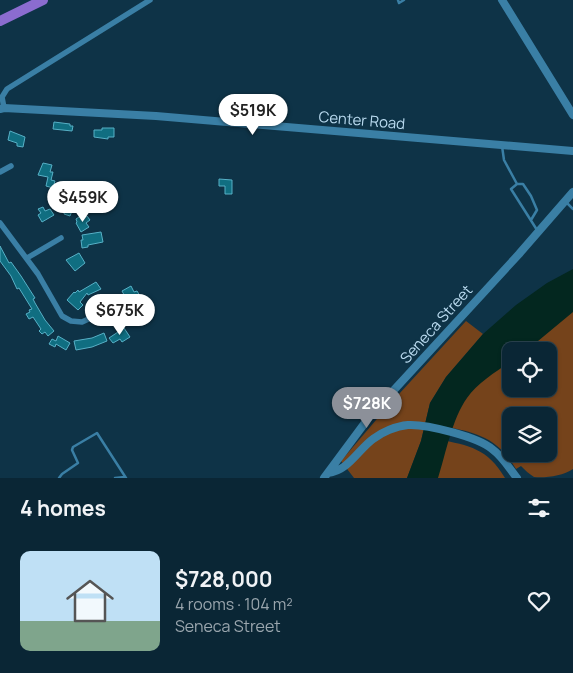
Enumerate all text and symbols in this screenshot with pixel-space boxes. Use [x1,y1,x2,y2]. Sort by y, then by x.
pin: $519K [218,94,288,136]
text: $519K [230,99,276,121]
street label: Center Road [318,106,406,134]
pin: $459K [48,180,118,223]
text: $459K [58,186,108,208]
street label: Seneca Street [395,280,477,368]
pin: $675K [85,294,155,336]
text: $675K [96,299,144,321]
map controls [502,342,557,462]
button: locate [502,342,557,397]
pin: $728K [332,386,402,429]
text: $728K [343,392,391,414]
button: layers [502,407,557,462]
text: 4 homes [20,494,106,522]
icon: filters [525,494,553,522]
text: $728,000 [175,565,273,593]
icon: home [60,571,120,631]
icon: heart [525,587,553,615]
text: 4 rooms · 104 m² [175,593,293,615]
text: Seneca Street [175,615,281,637]

